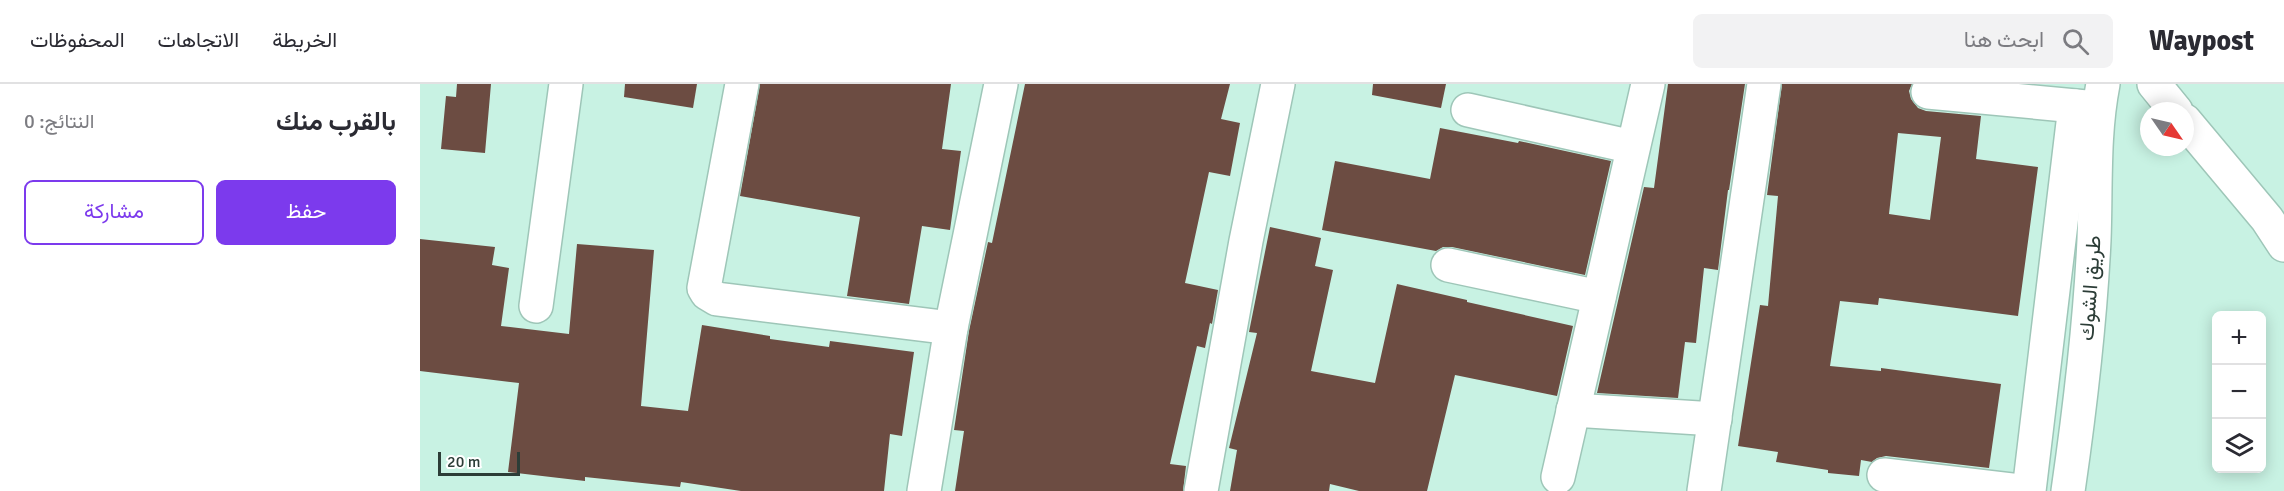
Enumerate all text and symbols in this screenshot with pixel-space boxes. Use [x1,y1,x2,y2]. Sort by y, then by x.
search box [1693,14,2113,68]
text: Waypost [2149,24,2254,58]
icon: search [2059,25,2092,58]
text: ابحث هنا [1964,26,2044,53]
text: المحفوظات [30,27,125,53]
text: الاتجاهات [158,27,239,53]
text: الخريطة [272,27,337,53]
north arrow [2140,102,2194,156]
text: بالقرب منك [276,106,396,138]
text: النتائج: 0 [24,109,95,134]
button: مشاركة [24,180,204,245]
button: حفظ [216,180,396,245]
street label: طريق الشوك [2073,234,2107,342]
map controls [2212,311,2266,473]
button: + [2212,311,2266,365]
button: − [2212,365,2266,419]
button: layers [2212,419,2266,473]
scale bar [438,449,520,476]
text: 20 m [447,452,481,472]

